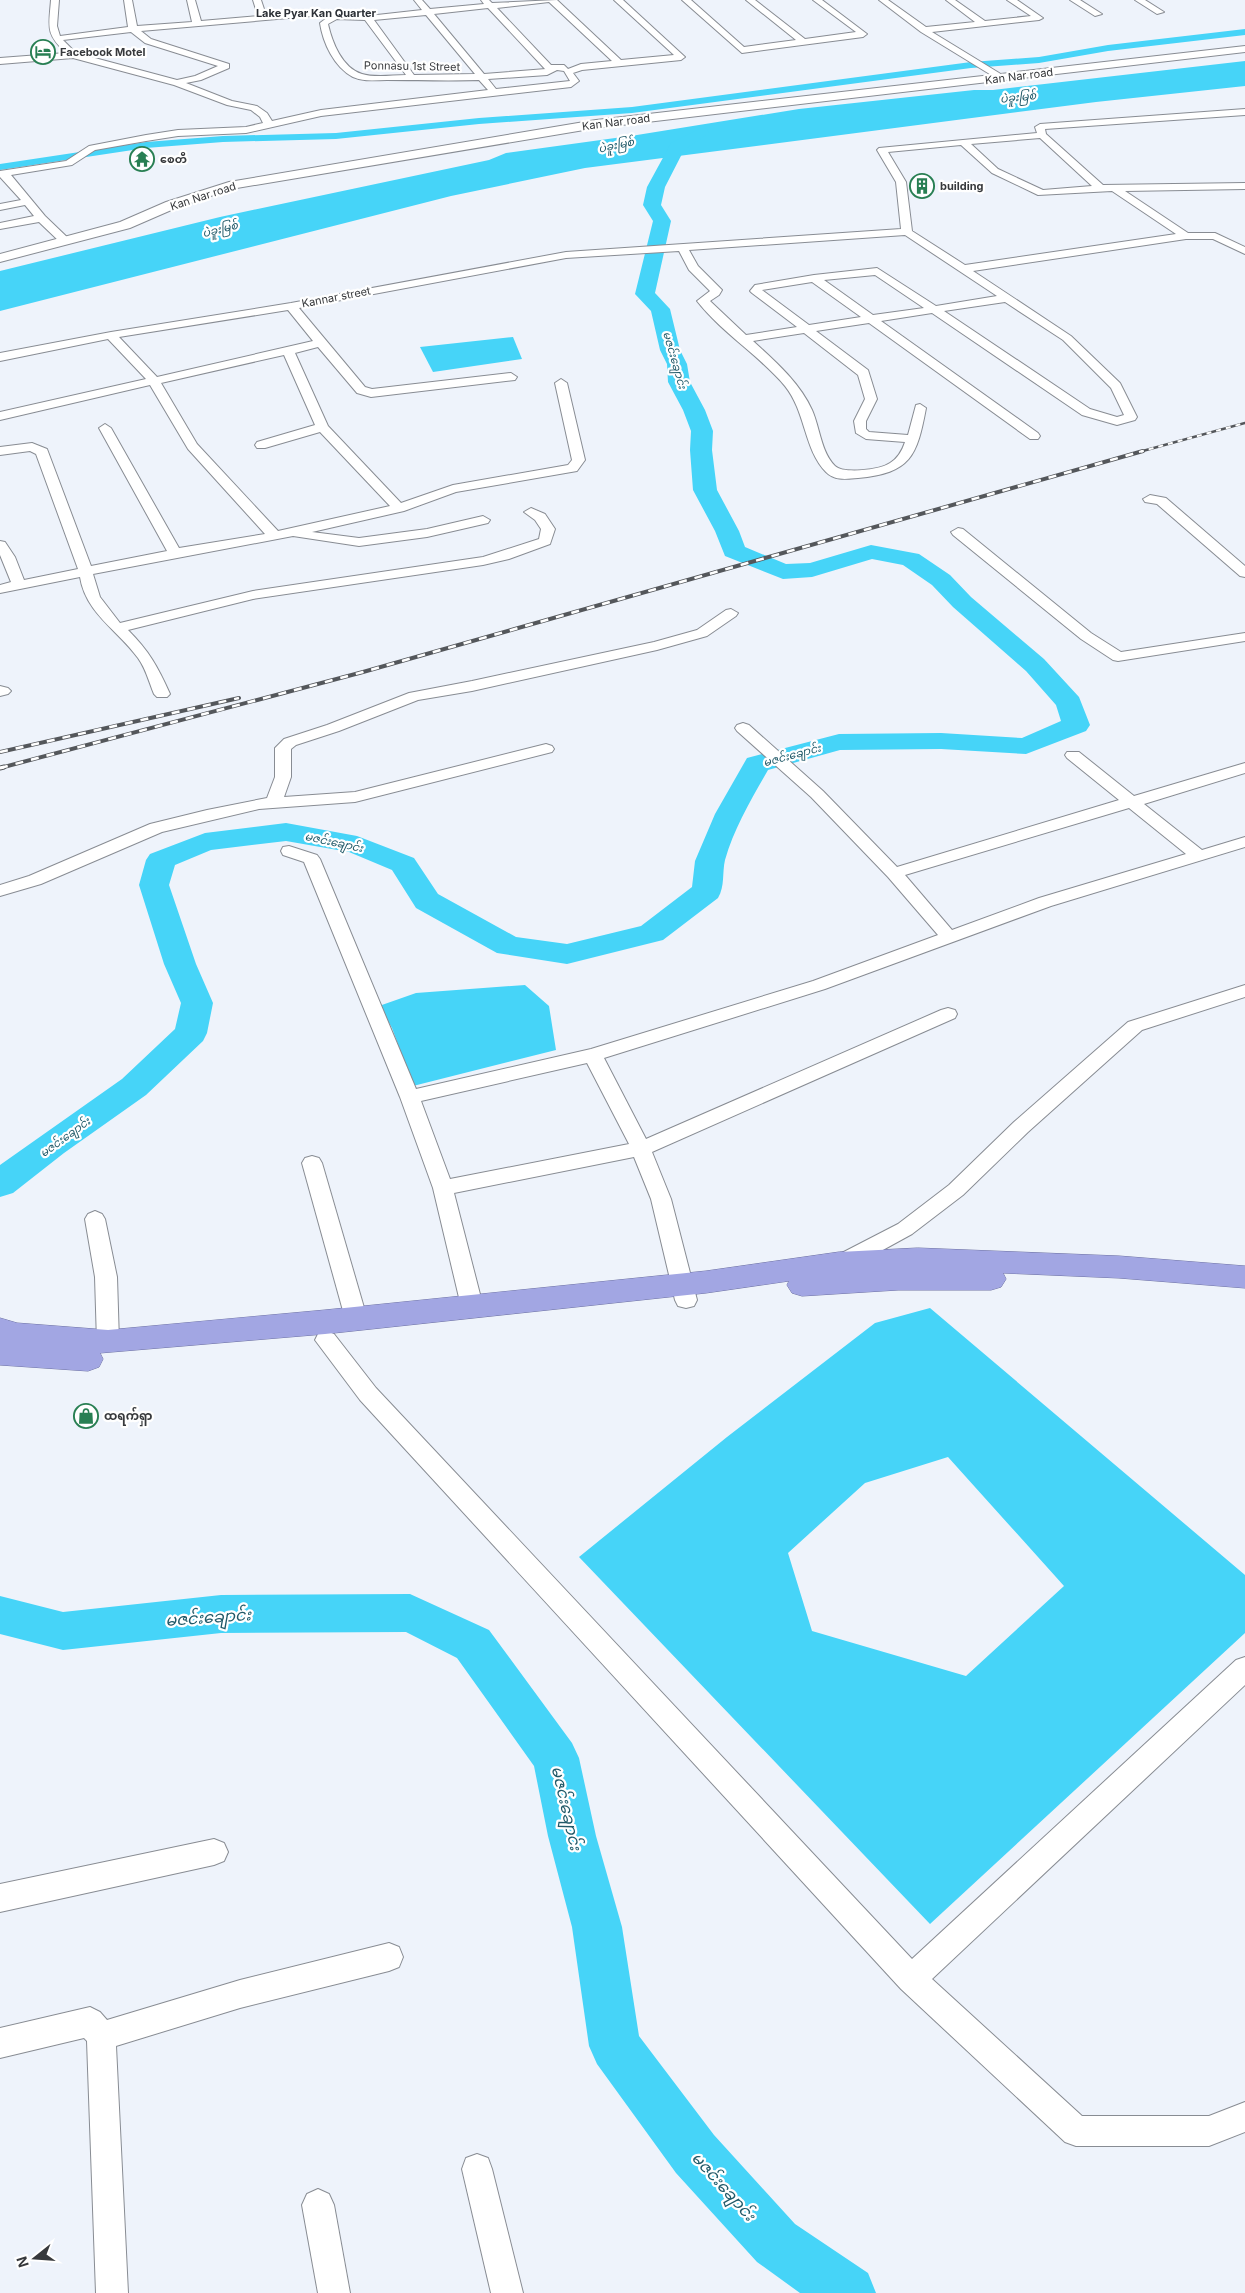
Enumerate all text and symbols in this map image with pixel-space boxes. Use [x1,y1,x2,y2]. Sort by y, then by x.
district label: Lake Pyar Kan Quarter [256,6,377,20]
hotel icon: Facebook Motel [30,39,56,65]
place label: Facebook Motel [60,45,146,59]
street label: Ponnasu 1st Street [364,58,461,74]
street label: Kan Nar road [984,65,1054,87]
water label: ပဲခူးမြစ် [999,87,1038,109]
street label: Kan Nar road [581,111,651,133]
water label: ပဲခူးမြစ် [597,133,636,159]
temple icon: စေတီ [129,146,155,172]
place label: စေတီ [160,152,187,166]
building icon: building [909,173,935,199]
street label: Kan Nar road [168,179,238,213]
place label: building [940,179,984,193]
water label: ပဲခူးမြစ် [201,217,241,243]
street label: Kannar street [300,283,372,311]
water label: မဇင်းချောင်း [657,329,691,392]
water label: မဇင်းချောင်း [761,739,824,772]
water label: မဇင်းချောင်း [303,828,366,858]
water label: မဇင်းချောင်း [36,1113,96,1162]
shop icon: ထရက်ရှာ [73,1403,99,1429]
place label: ထရက်ရှာ [104,1406,152,1427]
water label: မဇင်းချောင်း [164,1603,253,1634]
water label: မဇင်းချောင်း [544,1764,588,1854]
water label: မဇင်းချောင်း [685,2147,762,2228]
north arrow [10,2233,60,2283]
text: N [12,2254,32,2270]

